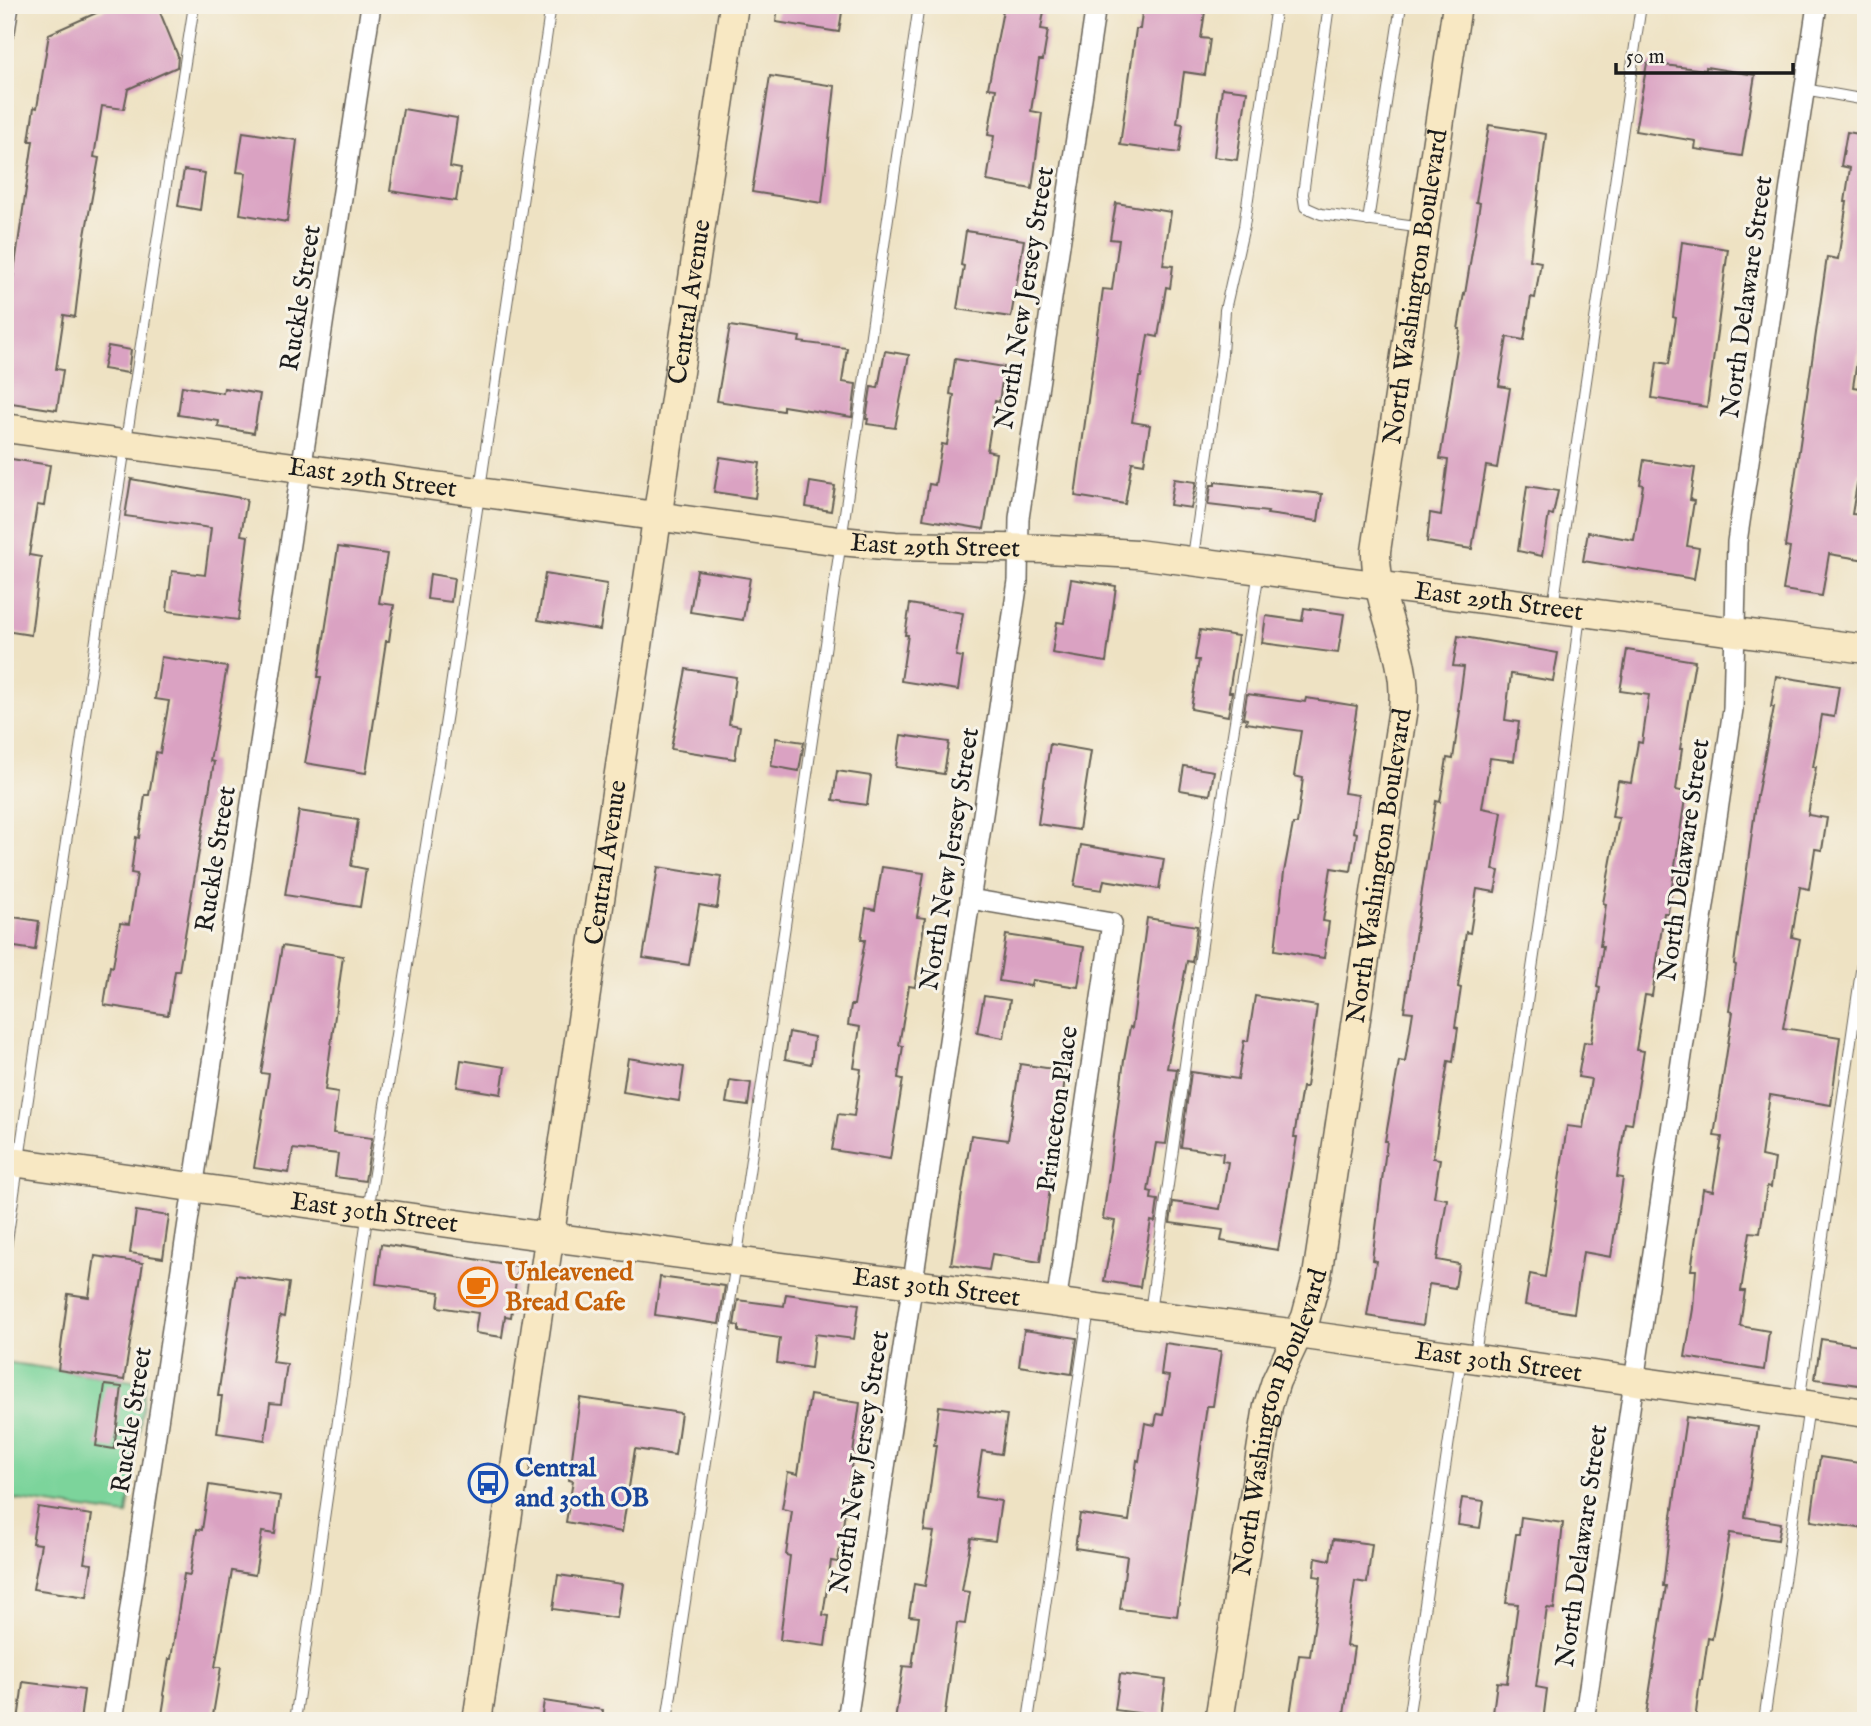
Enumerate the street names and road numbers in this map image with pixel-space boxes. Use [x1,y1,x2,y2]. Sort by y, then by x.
street label: North Washington Boulevard [1376,127,1455,447]
street label: North New Jersey Street [988,164,1062,432]
street label: North Delaware Street [1714,174,1780,420]
street label: Central Avenue [661,217,718,387]
street label: Ruckle Street [273,223,329,373]
street label: East 29th Street [286,450,459,505]
street label: East 29th Street [849,526,1020,565]
street label: East 29th Street [1413,574,1585,629]
street label: North Washington Boulevard [1339,706,1419,1026]
street label: North New Jersey Street [913,725,987,993]
street label: North Delaware Street [1651,737,1717,983]
street label: Central Avenue [577,778,634,947]
street label: Ruckle Street [188,784,244,934]
street label: Princeton Place [1030,1024,1086,1194]
street label: East 30th Street [289,1185,460,1241]
street label: East 30th Street [851,1260,1022,1314]
street label: North Washington Boulevard [1225,1265,1335,1578]
street label: North New Jersey Street [823,1328,897,1596]
street label: East 30th Street [1413,1334,1584,1390]
street label: Ruckle Street [104,1345,160,1495]
street label: North Delaware Street [1549,1423,1615,1669]

